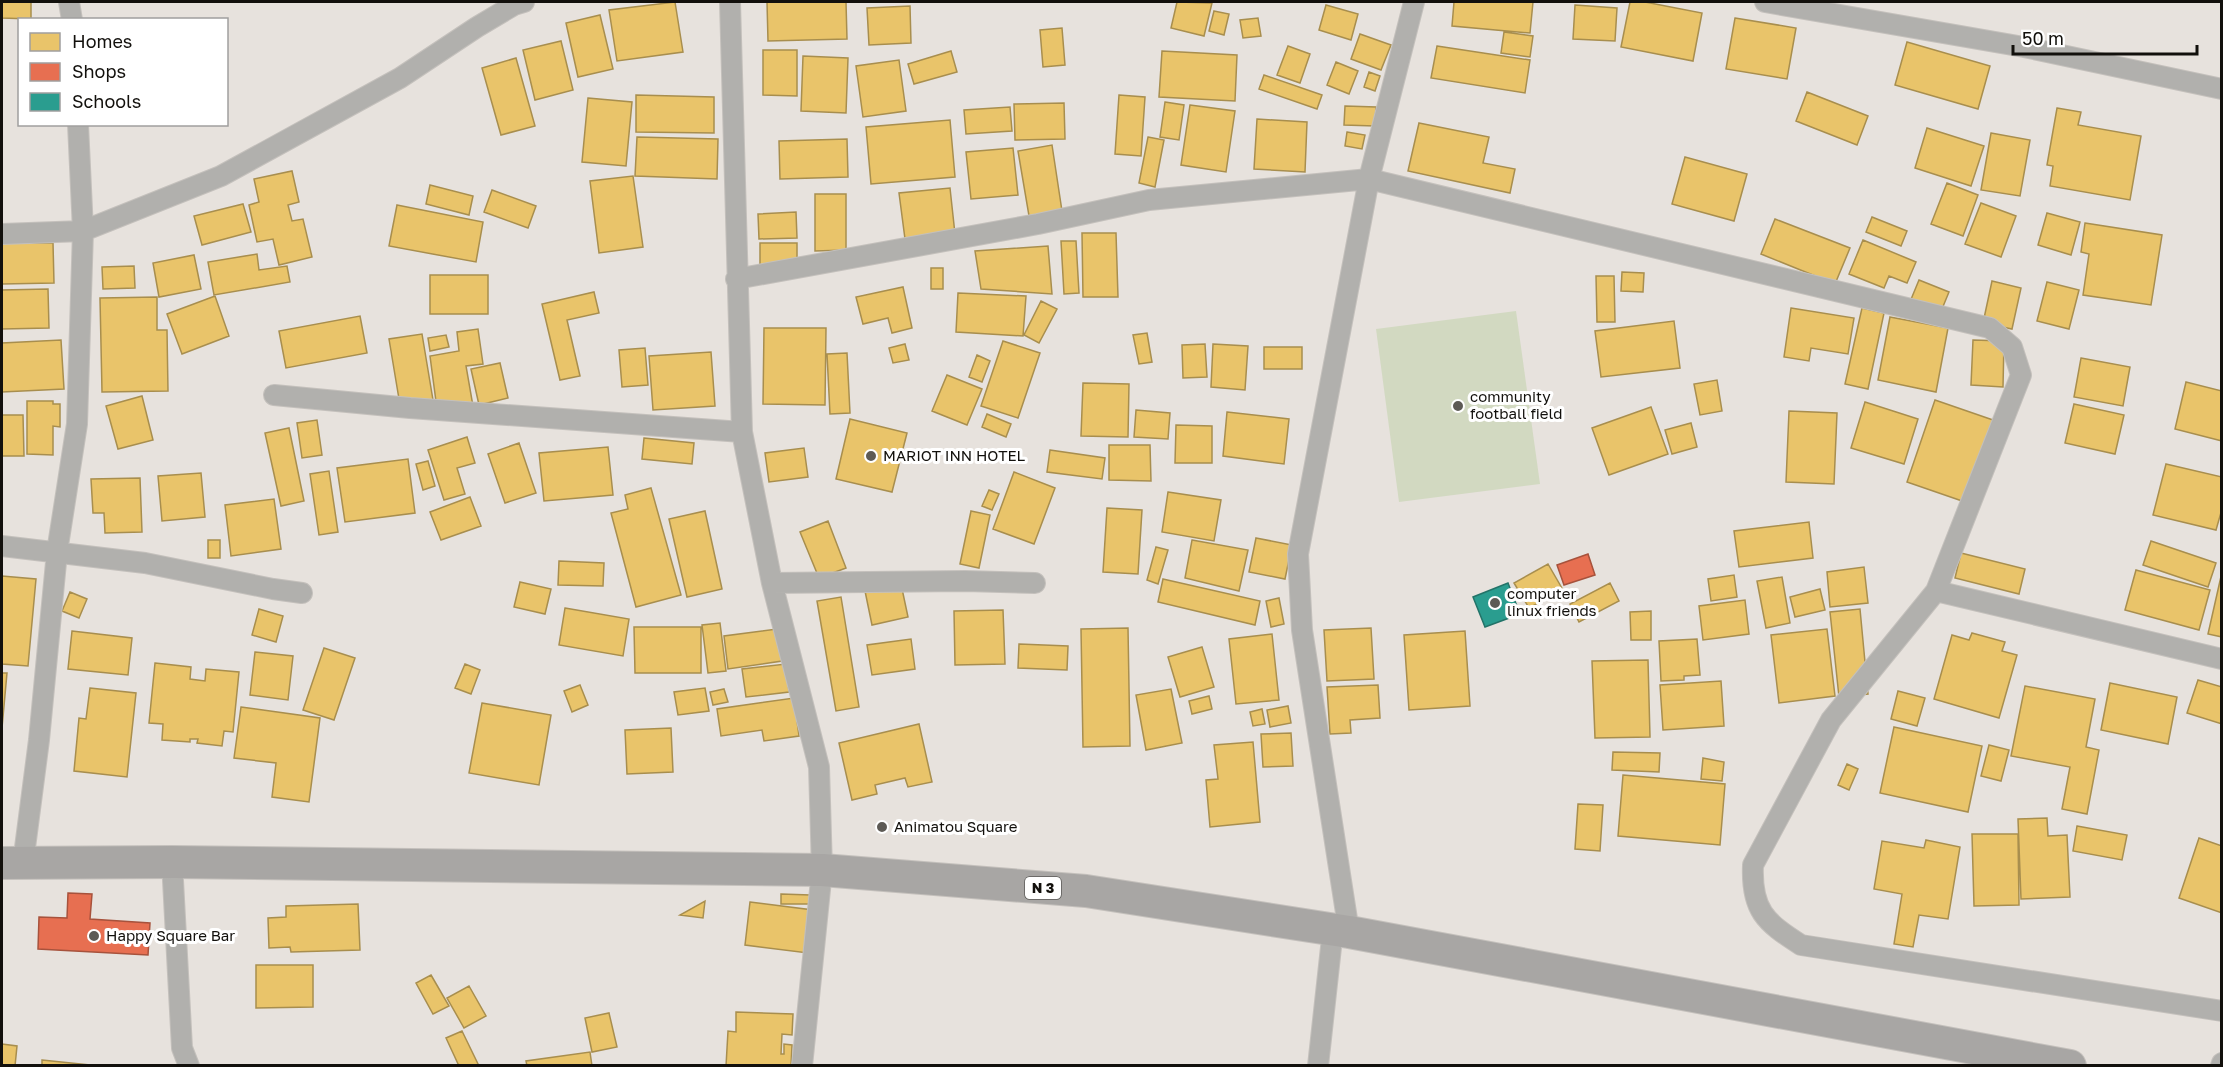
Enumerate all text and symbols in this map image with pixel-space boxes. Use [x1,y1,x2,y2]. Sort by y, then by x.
legend [18,18,228,126]
scale bar [2013,18,2198,56]
text: 50 m [2022,27,2064,49]
text: Homes [72,30,132,52]
text: Shops [72,60,126,82]
text: Schools [72,90,141,112]
place label: community football field [1470,387,1562,422]
marker: community football field [1451,399,1465,413]
place label: MARIOT INN HOTEL [883,446,1026,464]
marker: MARIOT INN HOTEL [864,449,878,463]
place label: computer linux friends [1507,584,1597,619]
marker: computer linux friends [1488,596,1502,610]
place label: Animatou Square [894,817,1018,835]
marker: Animatou Square [875,820,889,834]
road number: N 3 [1025,877,1061,899]
place label: Happy Square Bar [106,926,235,944]
marker: Happy Square Bar [87,929,101,943]

